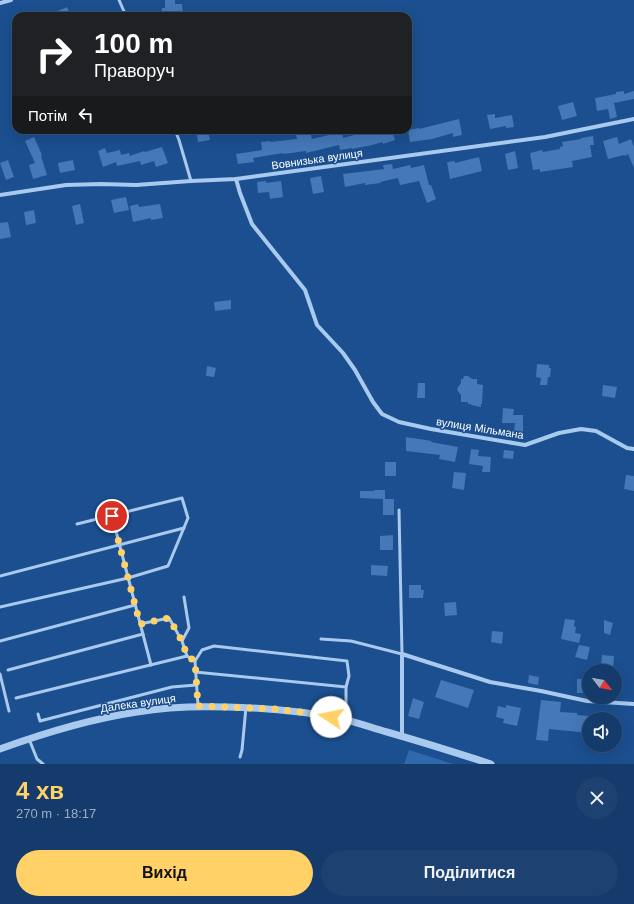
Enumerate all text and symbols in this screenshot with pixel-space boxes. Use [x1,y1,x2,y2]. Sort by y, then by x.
icon: right [28,28,80,80]
text: 100 m [94,28,173,59]
text: Праворуч [94,61,175,81]
icon: left [75,104,97,126]
text: Потім [28,107,67,124]
street label: Вовнизька вулиця [271,147,364,171]
street label: вулиця Мільмана [435,415,525,441]
pin [95,499,129,533]
icon: arrive [101,505,123,527]
north arrow [582,664,622,704]
map controls [582,664,622,752]
street label: Далека вулиця [100,692,177,714]
position arrow [310,696,352,738]
button: sound [582,712,622,752]
text: 4 хв [16,777,64,804]
button: close [576,777,618,819]
text: 270 m · 18:17 [16,806,96,821]
button: Вихід [16,850,313,896]
button: Поділитися [321,850,618,896]

